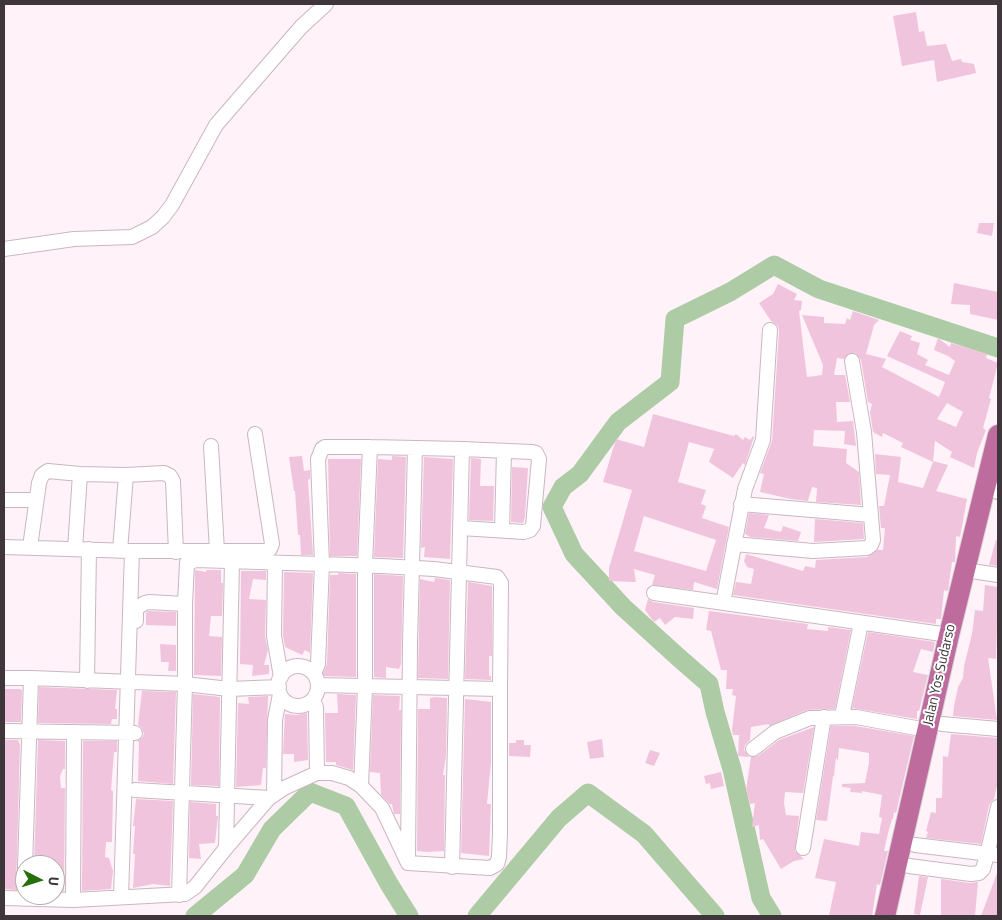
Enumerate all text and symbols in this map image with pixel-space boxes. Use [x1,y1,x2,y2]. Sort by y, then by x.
street label: Jalan Yos Sudarso [920,623,960,727]
north arrow [15,855,65,905]
text: U [44,876,65,887]

